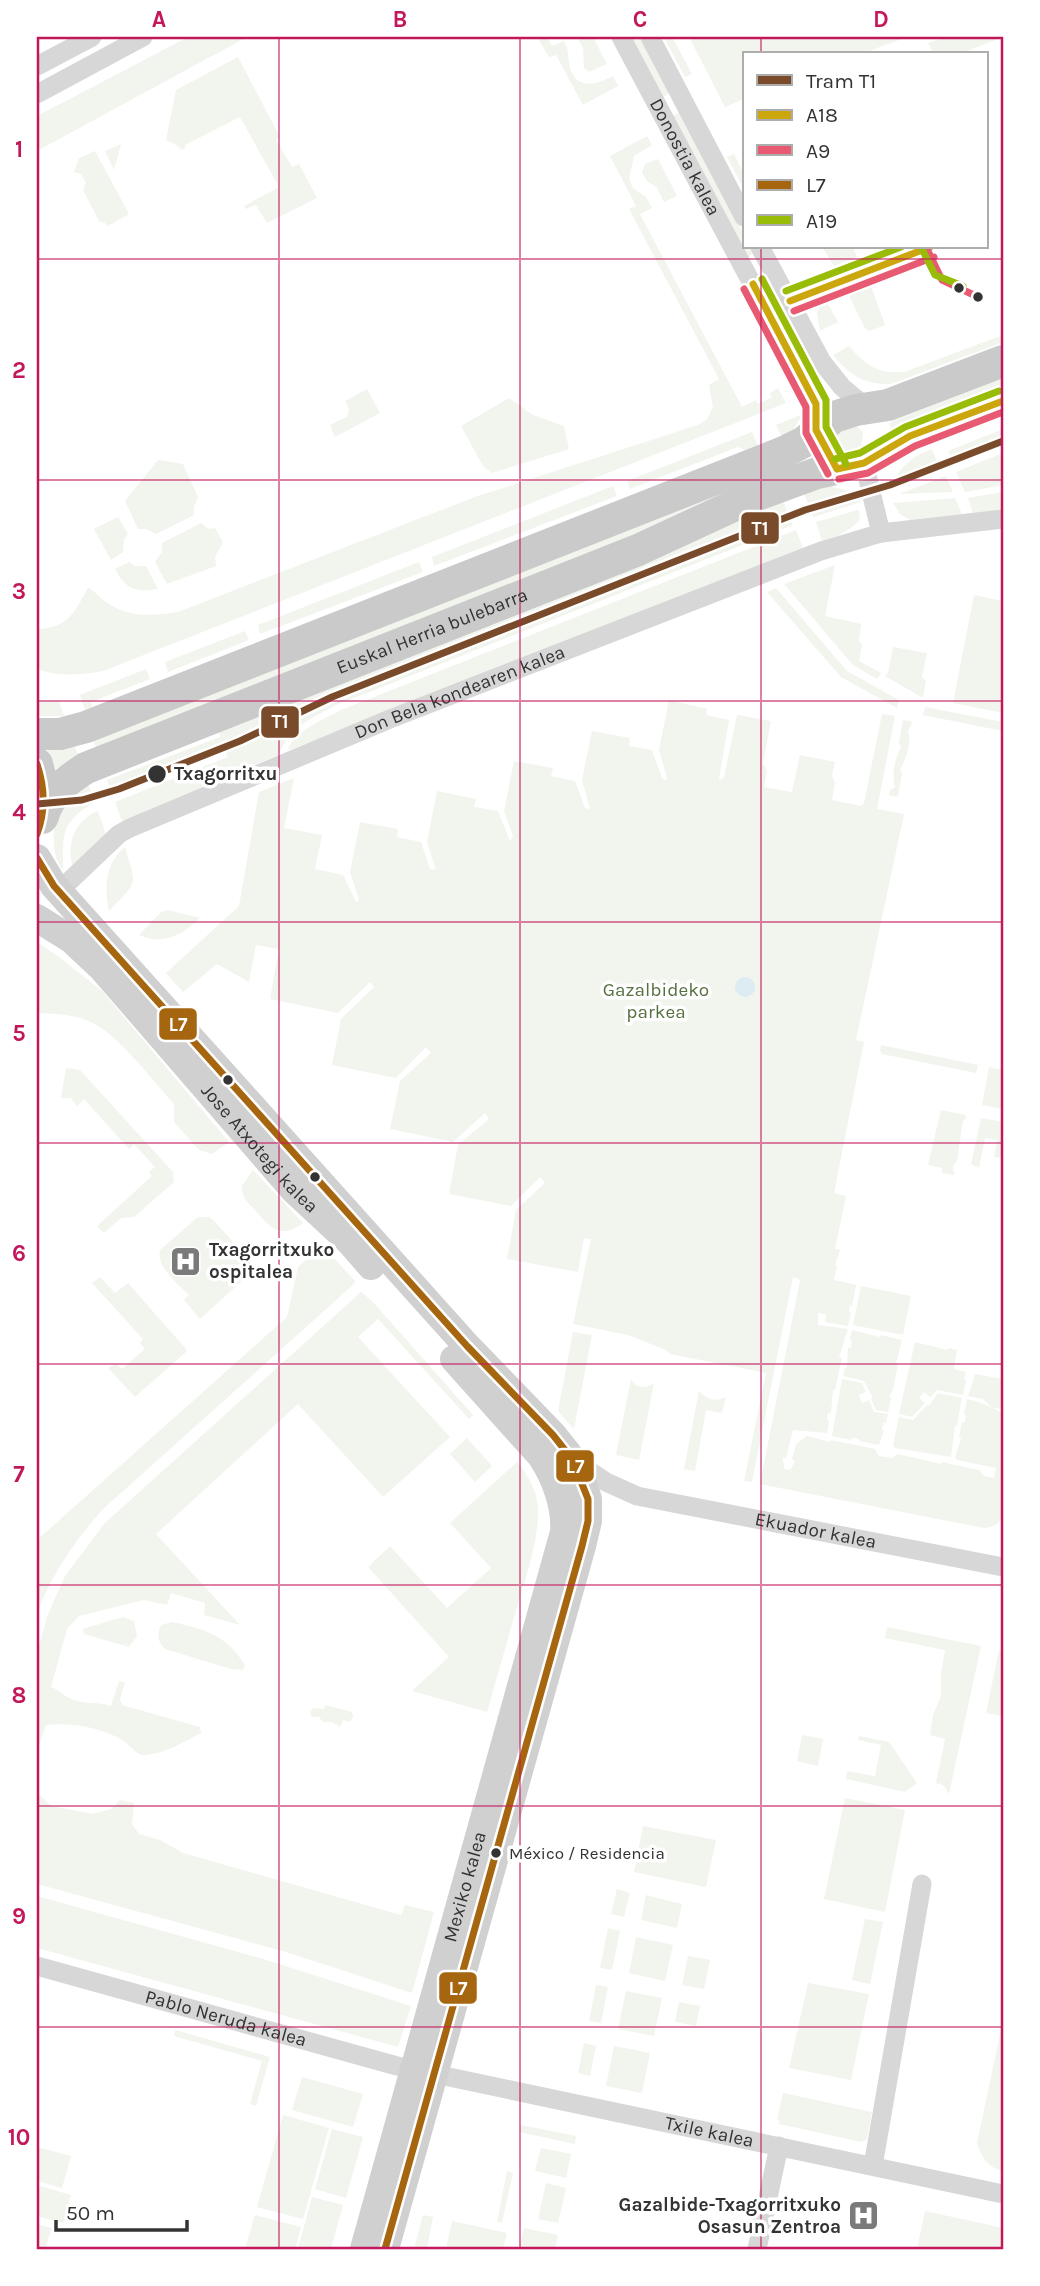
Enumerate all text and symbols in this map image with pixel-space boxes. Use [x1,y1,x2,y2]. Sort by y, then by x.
text: A [152,6,166,33]
text: B [393,6,407,33]
text: C [633,6,647,33]
text: D [873,6,889,33]
legend [743,52,988,248]
text: Tram T1 [806,69,876,93]
street label: Donostia kalea [645,95,725,219]
text: A18 [806,103,838,127]
text: 1 [15,136,23,163]
text: A9 [806,139,830,163]
text: L7 [806,173,826,197]
text: A19 [806,209,837,233]
unlabelled marker [952,281,966,295]
unlabelled marker [971,290,985,304]
text: 2 [12,357,26,384]
line badge: T1 [740,511,780,545]
text: T1 [752,518,768,540]
text: 3 [12,578,26,605]
street label: Euskal Herria bulebarra [333,584,531,679]
street label: Don Bela kondearen kalea [351,641,568,744]
line badge: T1 [260,705,300,739]
text: T1 [272,711,288,733]
marker: Txagorritxu [146,763,168,785]
place label: Txagorritxu [174,763,277,785]
text: 4 [12,799,26,826]
park label: Gazalbideko parkea [603,979,709,1023]
line badge: L7 [158,1007,198,1041]
text: L7 [169,1014,188,1036]
text: 5 [12,1020,26,1047]
unlabelled marker [221,1073,235,1087]
street label: Jose Atxotegi kalea [196,1080,322,1218]
unlabelled marker [308,1170,322,1184]
place label: Txagorritxuko ospitalea [209,1239,334,1283]
text: 6 [12,1240,26,1267]
hospital icon: Txagorritxuko ospitalea [169,1244,203,1278]
line badge: L7 [555,1449,595,1483]
text: L7 [566,1456,585,1478]
text: 7 [13,1461,25,1488]
street label: Ekuador kalea [753,1508,878,1553]
text: 8 [12,1682,26,1709]
street label: Mexiko kalea [439,1829,491,1945]
place label: México / Residencia [509,1843,665,1863]
marker: México / Residencia [489,1846,503,1860]
text: 9 [12,1903,26,1930]
line badge: L7 [438,1971,478,2005]
text: L7 [449,1978,468,2000]
street label: Pablo Neruda kalea [143,1986,309,2051]
street label: Txile kalea [663,2112,756,2152]
text: 10 [8,2124,30,2151]
scale bar [56,2188,187,2232]
place label: Gazalbide-Txagorritxuko Osasun Zentroa [619,2194,841,2238]
hospital icon: Gazalbide-Txagorritxuko Osasun Zentroa [847,2199,881,2233]
text: 50 m [66,2201,115,2225]

